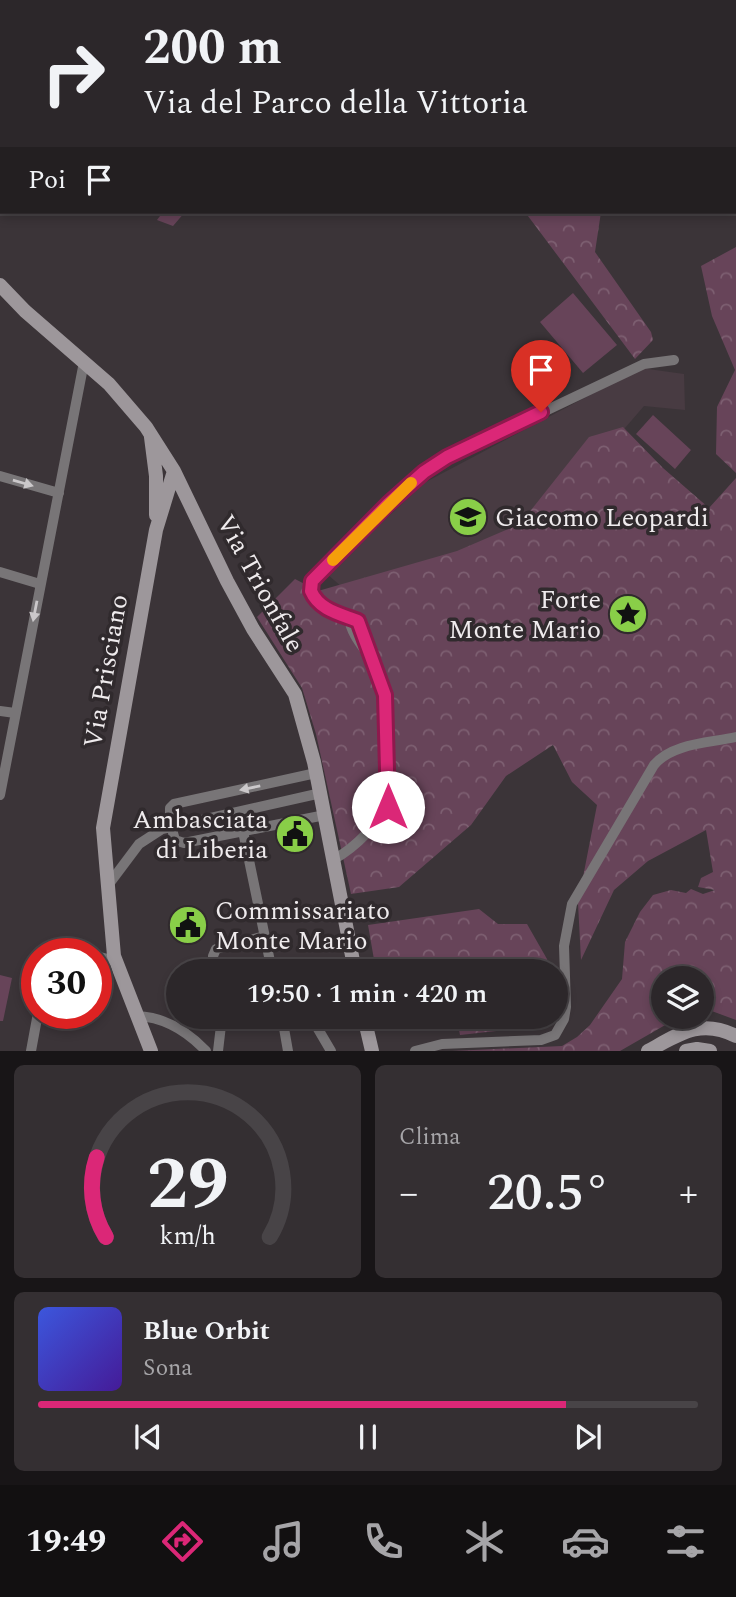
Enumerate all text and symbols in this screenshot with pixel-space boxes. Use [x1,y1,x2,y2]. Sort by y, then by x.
text: 200 m [143,11,282,86]
icon: right [28,28,119,119]
text: Via del Parco della Vittoria [143,79,528,128]
text: Poi [28,160,66,200]
icon: arrive [80,161,118,199]
pin [511,340,571,412]
icon: arrive [522,351,560,389]
one-way arrow [13,478,34,488]
school or university icon: Giacomo Leopardi [447,496,489,538]
place label: Giacomo Leopardi [495,498,709,538]
street label: Via Trionfale [206,507,315,660]
place label: Forte Monte Mario [448,580,601,650]
street label: Via Prisciano [73,591,139,751]
place icon: Forte Monte Mario [607,593,649,635]
one-way arrow [29,600,40,622]
position arrow [351,770,425,844]
one-way arrow [239,783,261,794]
place label: Ambasciata di Liberia [133,800,268,870]
public building icon: Ambasciata di Liberia [274,813,316,855]
place label: Commissariato Monte Mario [215,891,390,961]
public building icon: Commissariato Monte Mario [167,904,209,946]
speed limit sign: 30 [21,938,112,1029]
map controls [651,966,714,1029]
button: layers [651,966,714,1029]
text: 19:50 · 1 min · 420 m [247,974,487,1014]
text: Clima [399,1120,461,1155]
text: 29 [147,1131,228,1242]
text: 20.5° [487,1154,610,1233]
text: − [399,1165,418,1223]
text: + [679,1165,698,1223]
text: km/h [159,1218,216,1256]
text: Blue Orbit [143,1311,270,1351]
text: Sona [143,1351,193,1386]
icon: previous [129,1418,167,1456]
icon: pause [349,1418,387,1456]
icon: next [569,1418,607,1456]
text: 19:49 [26,1517,106,1566]
icon: directions [158,1517,207,1566]
icon: music [259,1517,308,1566]
icon: phone [359,1517,408,1566]
icon: climate [460,1517,509,1566]
icon: car [561,1517,610,1566]
icon: filters [661,1517,710,1566]

